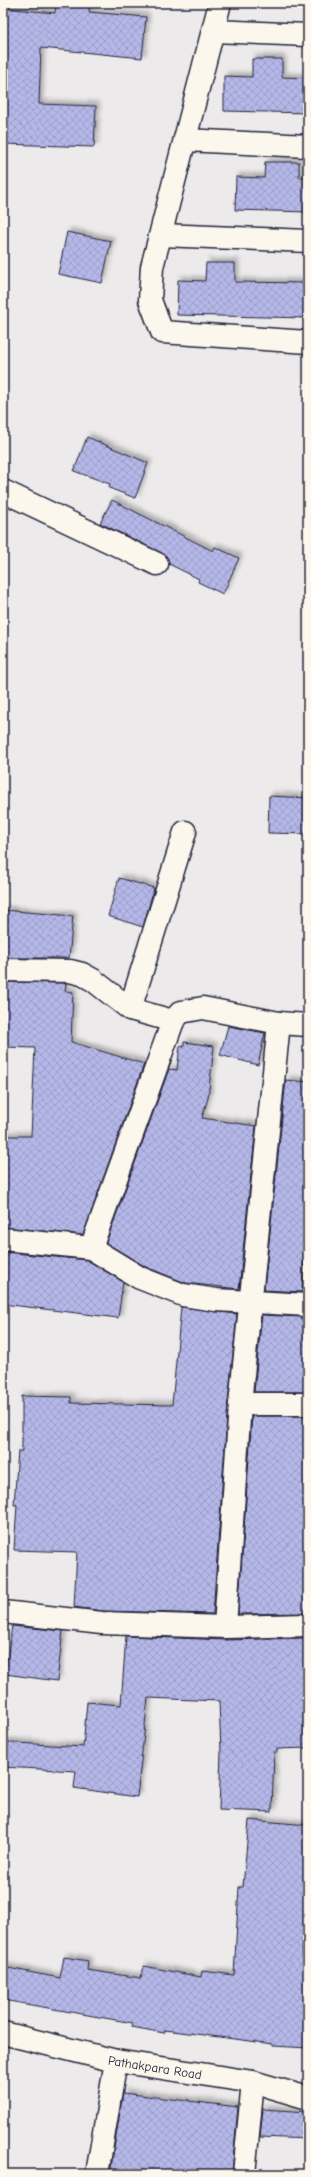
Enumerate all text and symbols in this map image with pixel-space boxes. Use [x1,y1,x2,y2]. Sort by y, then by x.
street label: Pathakpara Road [107,2053,203,2082]

